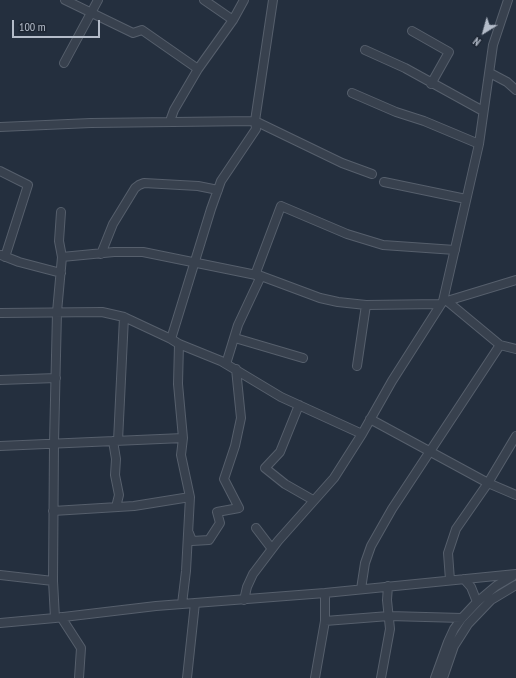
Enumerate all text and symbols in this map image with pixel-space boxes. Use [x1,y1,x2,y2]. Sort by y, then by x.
scale bar [14,12,102,38]
north arrow [464,12,504,52]
text: 100 m [19,19,46,34]
text: N [470,34,483,49]

